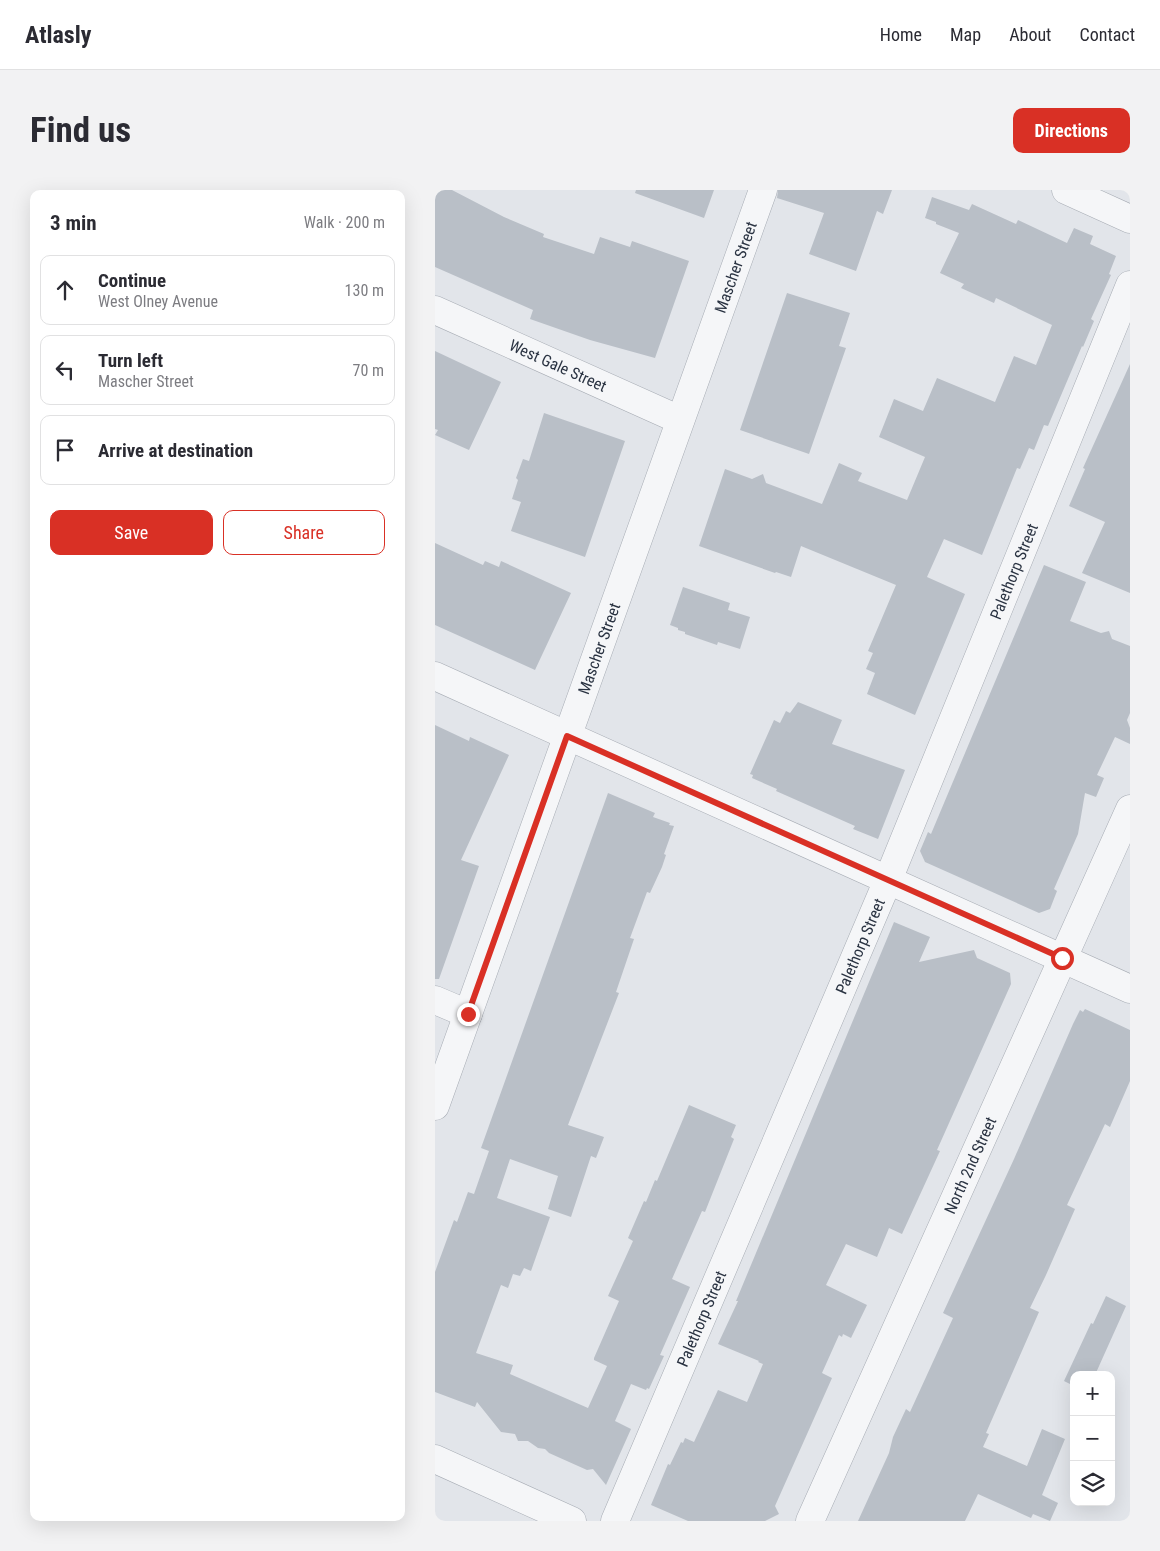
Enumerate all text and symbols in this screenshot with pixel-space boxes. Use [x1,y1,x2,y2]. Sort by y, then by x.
text: Atlasly [25,21,91,49]
text: Home [880,24,922,45]
text: Map [950,24,981,45]
text: About [1009,24,1051,45]
text: Contact [1079,24,1135,45]
button: Directions [1013,108,1130,153]
text: Find us [30,110,131,151]
text: 3 min [50,211,97,235]
text: Walk · 200 m [304,213,385,232]
street label: Mascher Street [710,219,761,315]
text: Continue [98,269,166,292]
icon: ahead [51,276,79,304]
text: 130 m [345,281,384,300]
text: West Olney Avenue [98,292,218,311]
street label: West Gale Street [507,335,610,395]
text: Turn left [98,349,163,372]
icon: left [51,356,79,384]
text: 70 m [352,361,384,380]
text: Mascher Street [98,372,194,391]
icon: arrive [51,436,79,464]
text: Arrive at destination [98,439,253,462]
button: Save [50,510,213,555]
button: Share [223,510,385,555]
street label: Palethorp Street [986,520,1042,622]
street label: Mascher Street [574,600,624,697]
street label: Palethorp Street [831,895,889,997]
route start [1051,947,1074,970]
route end [457,1003,480,1026]
street label: North 2nd Street [940,1114,1000,1217]
street label: Palethorp Street [672,1268,730,1369]
map controls [1070,1371,1115,1506]
button: + [1070,1371,1115,1416]
button: − [1070,1416,1115,1461]
button: layers [1070,1461,1115,1506]

